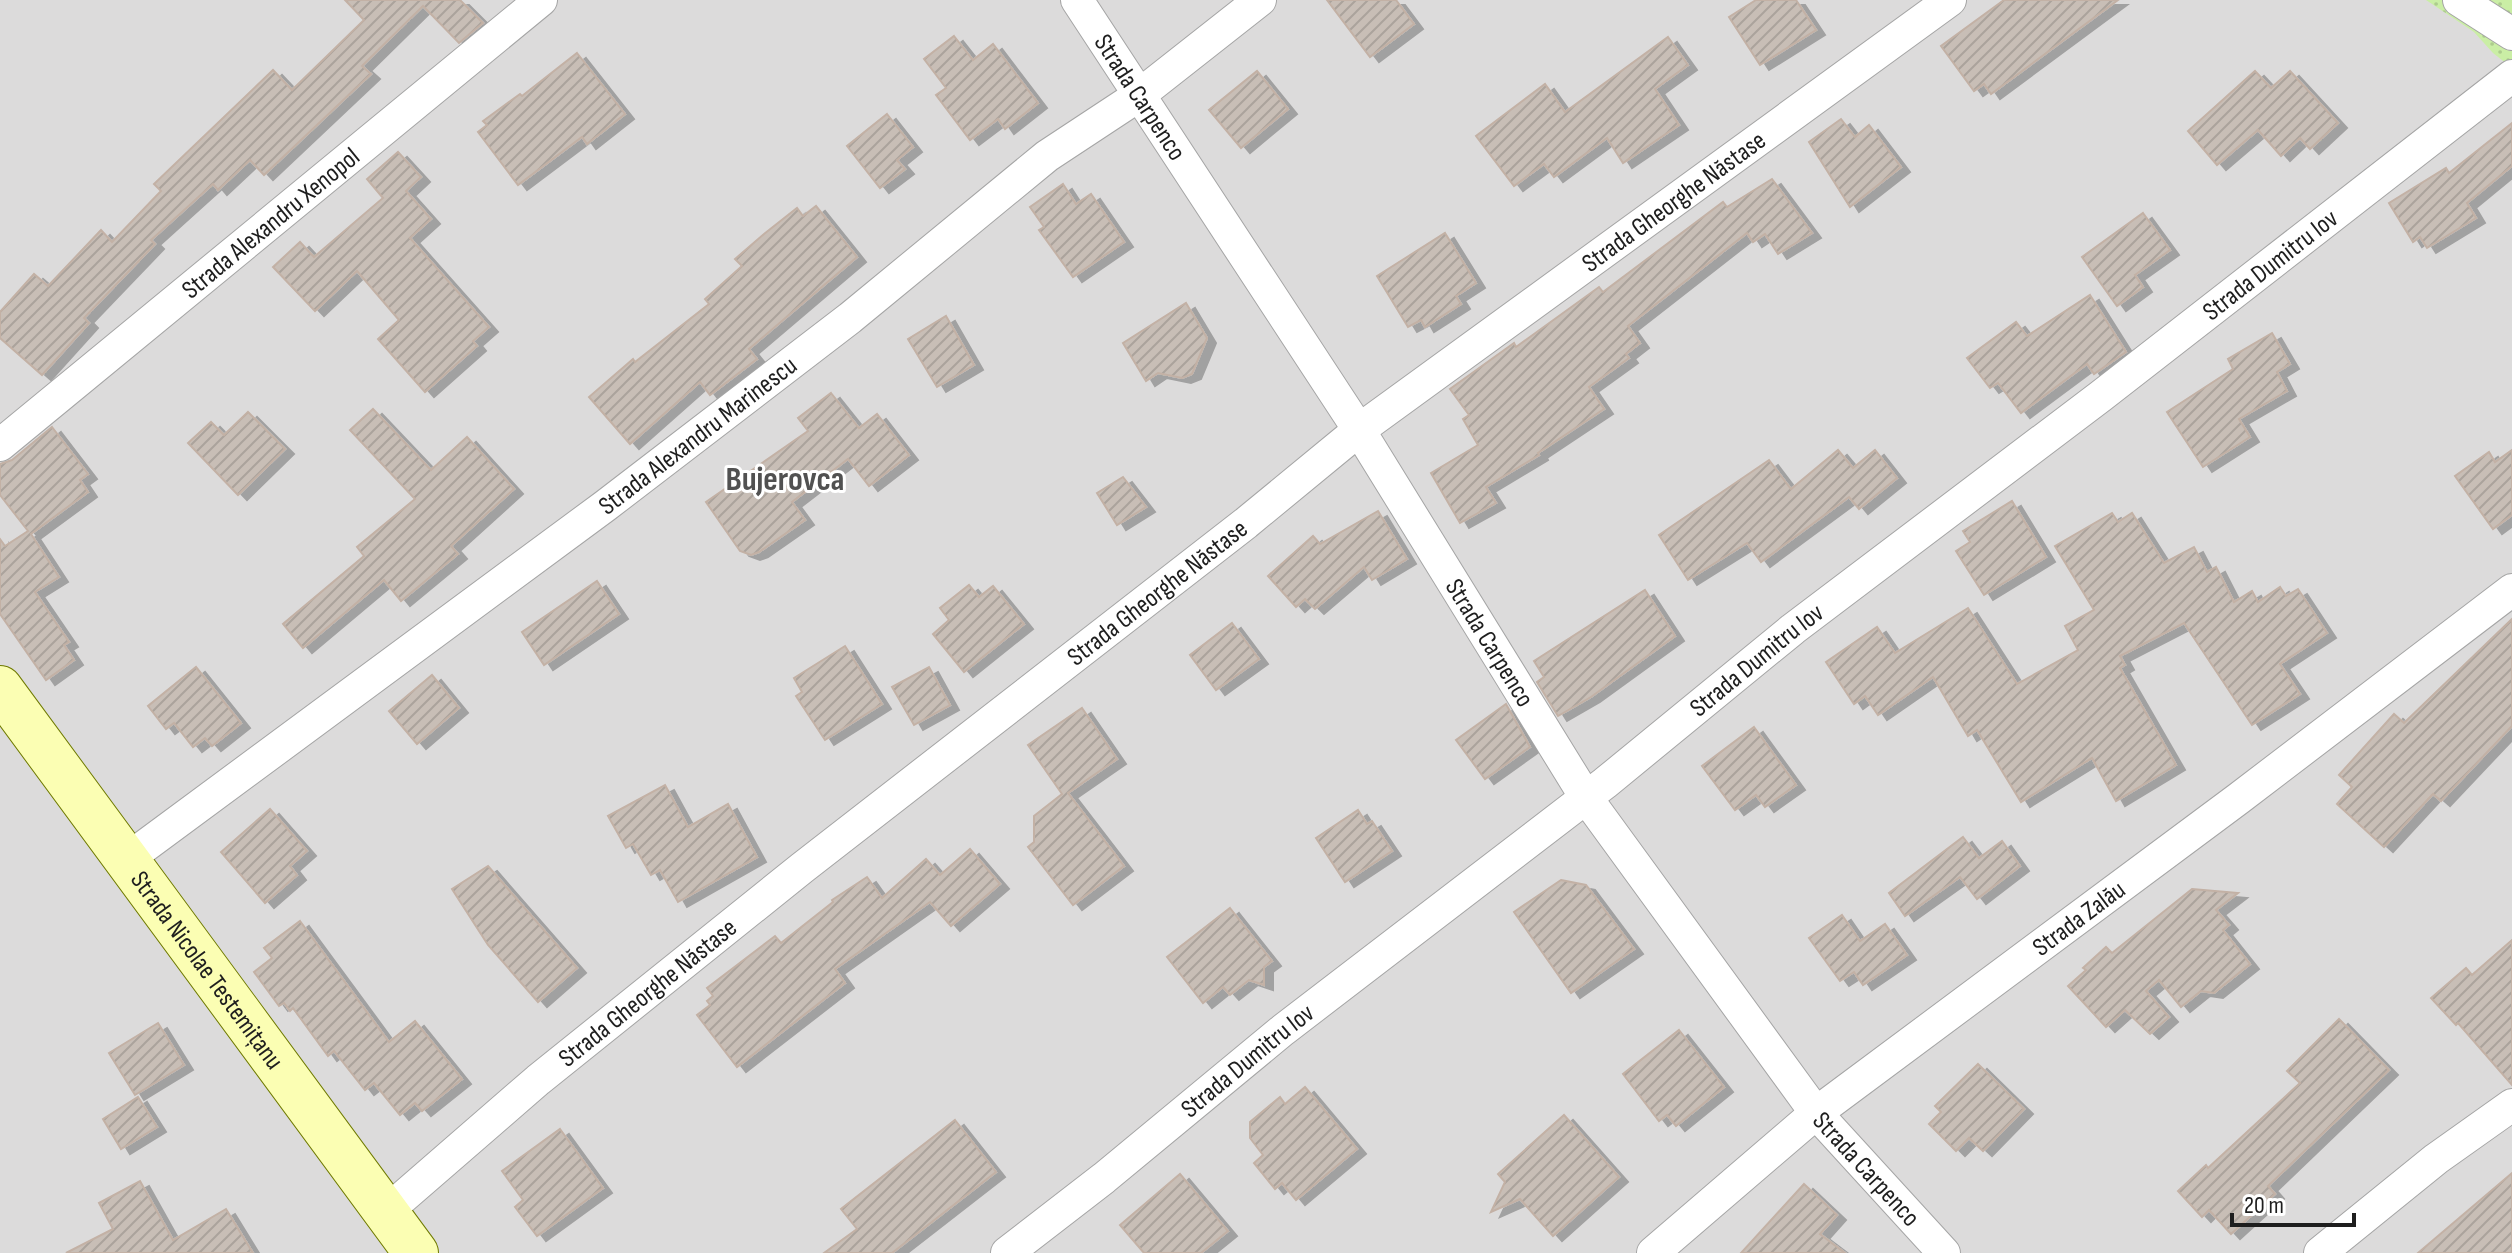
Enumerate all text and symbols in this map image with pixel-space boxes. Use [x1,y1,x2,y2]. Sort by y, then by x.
street label: Strada Carpenco [1087,29,1192,167]
street label: Strada Gheorghe Năstase [1576,125,1772,280]
street label: Strada Alexandru Xenopol [176,142,366,306]
street label: Strada Dumitru Iov [2197,203,2345,328]
street label: Strada Alexandru Marinescu [593,350,804,522]
district label: Bujerovca [726,459,844,500]
street label: Strada Gheorghe Năstase [1062,514,1254,673]
street label: Strada Carpenco [1438,574,1540,713]
street label: Strada Dumitru Iov [1684,598,1830,724]
street label: Strada Nicolae Testemițanu [123,866,289,1076]
street label: Strada Zalău [2027,874,2132,963]
street label: Strada Gheorghe Năstase [553,913,744,1074]
street label: Strada Dumitru Iov [1175,998,1321,1125]
street label: Strada Carpenco [1806,1106,1926,1233]
scale bar [2232,1177,2354,1227]
text: 20 m [2244,1191,2284,1220]

